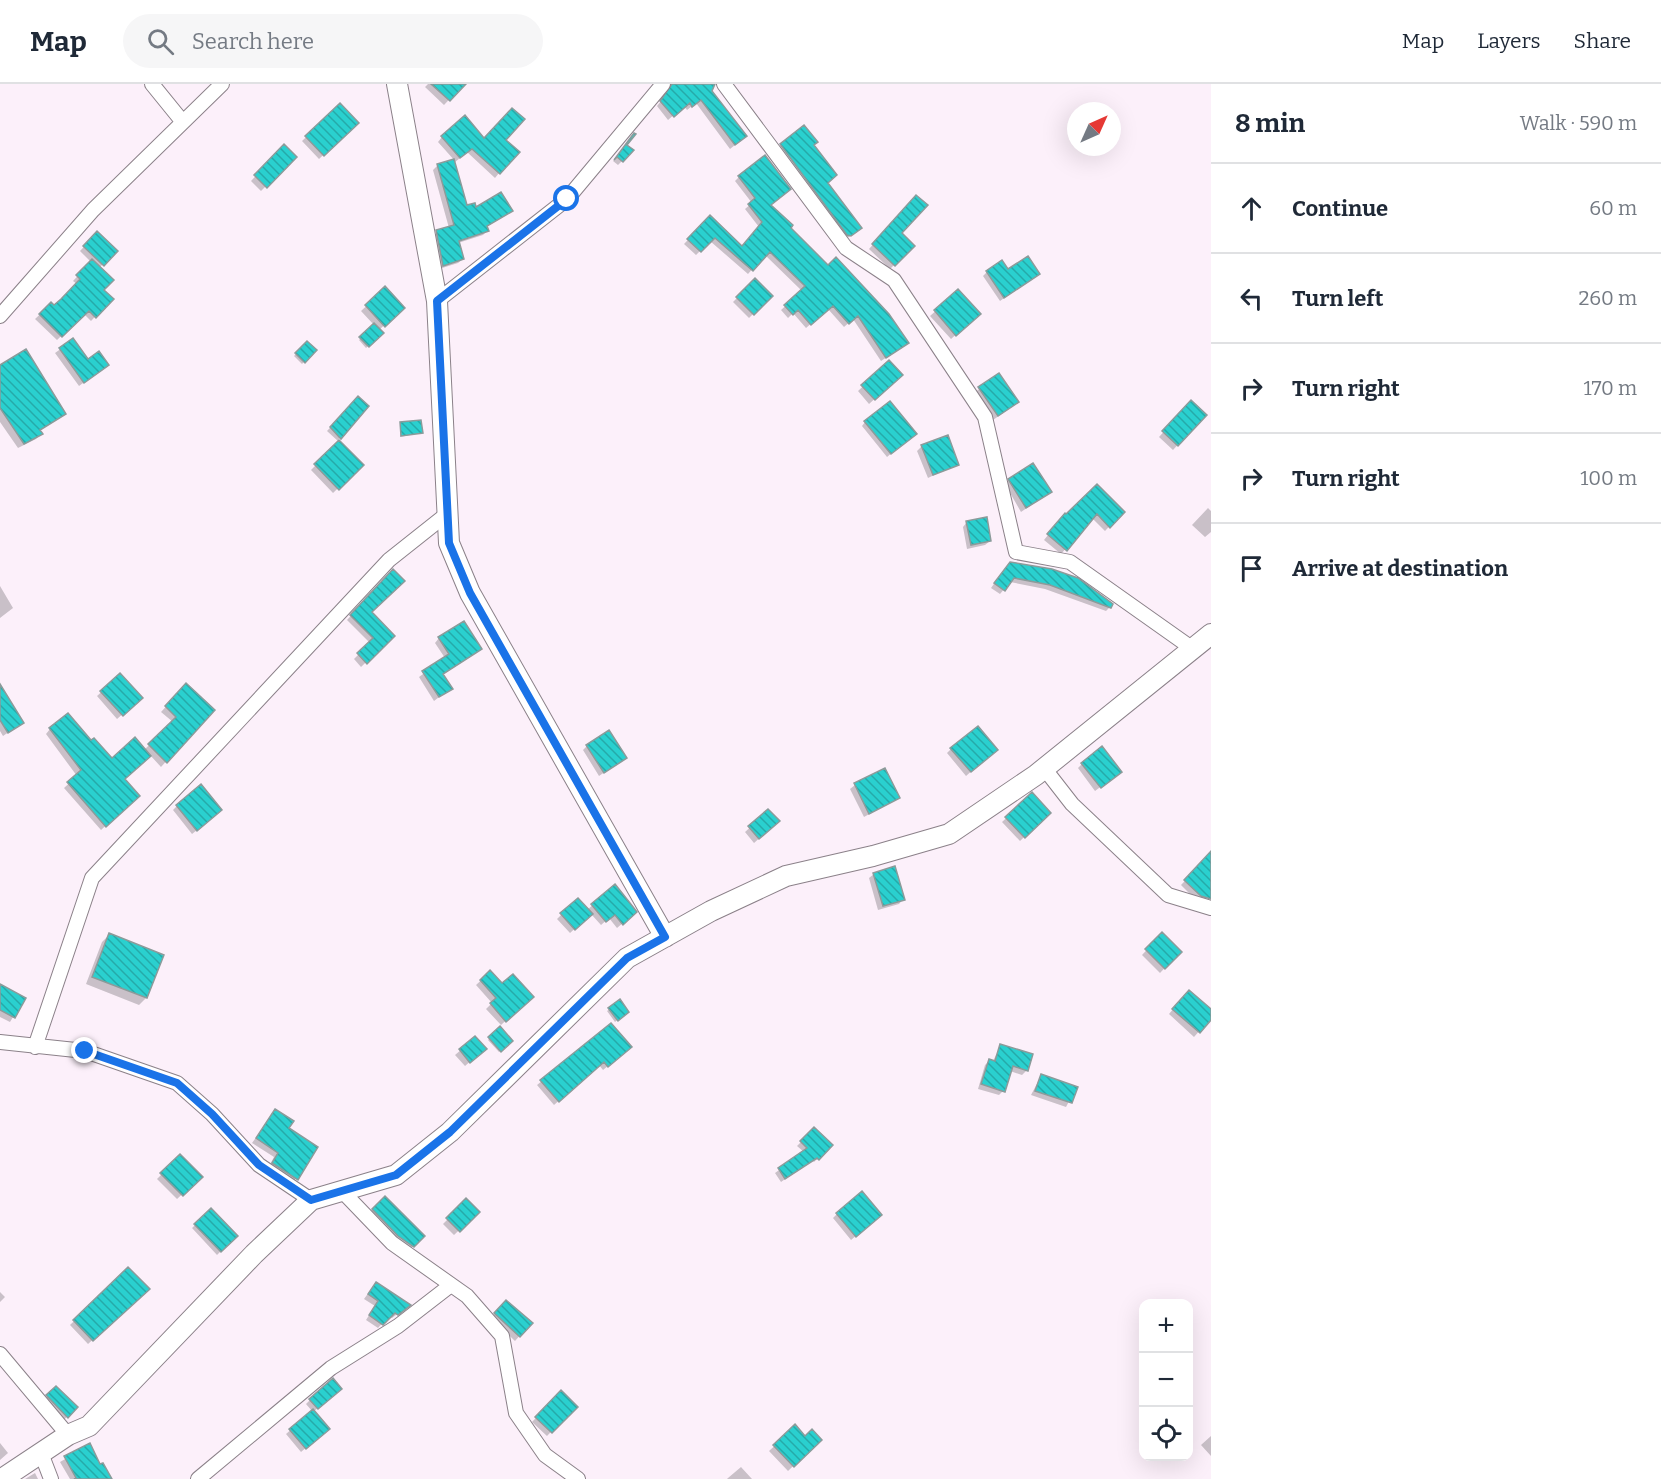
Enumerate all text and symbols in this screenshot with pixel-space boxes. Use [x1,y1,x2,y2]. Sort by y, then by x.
search box [123,14,543,68]
text: Map [30,25,87,58]
icon: search [144,25,177,58]
text: Search here [192,28,314,55]
text: Map [1402,28,1444,54]
text: Layers [1477,28,1541,54]
text: Share [1574,28,1631,54]
north arrow [1067,102,1121,156]
text: 8 min [1235,108,1305,139]
text: Walk · 590 m [1520,111,1637,135]
route start [553,185,579,211]
icon: ahead [1235,192,1268,225]
text: Continue [1292,195,1388,222]
text: 60 m [1589,196,1637,220]
icon: left [1235,282,1268,315]
text: Turn left [1292,285,1384,312]
text: 260 m [1578,286,1637,310]
icon: right [1235,372,1268,405]
text: Turn right [1292,375,1400,402]
text: 170 m [1584,376,1637,400]
icon: right [1235,462,1268,495]
text: Turn right [1292,465,1400,492]
text: 100 m [1580,466,1637,490]
icon: arrive [1235,552,1268,585]
text: Arrive at destination [1292,555,1508,582]
route end [71,1037,97,1063]
map controls [1139,1299,1193,1461]
button: + [1139,1299,1193,1353]
button: − [1139,1353,1193,1407]
button: locate [1139,1407,1193,1461]

